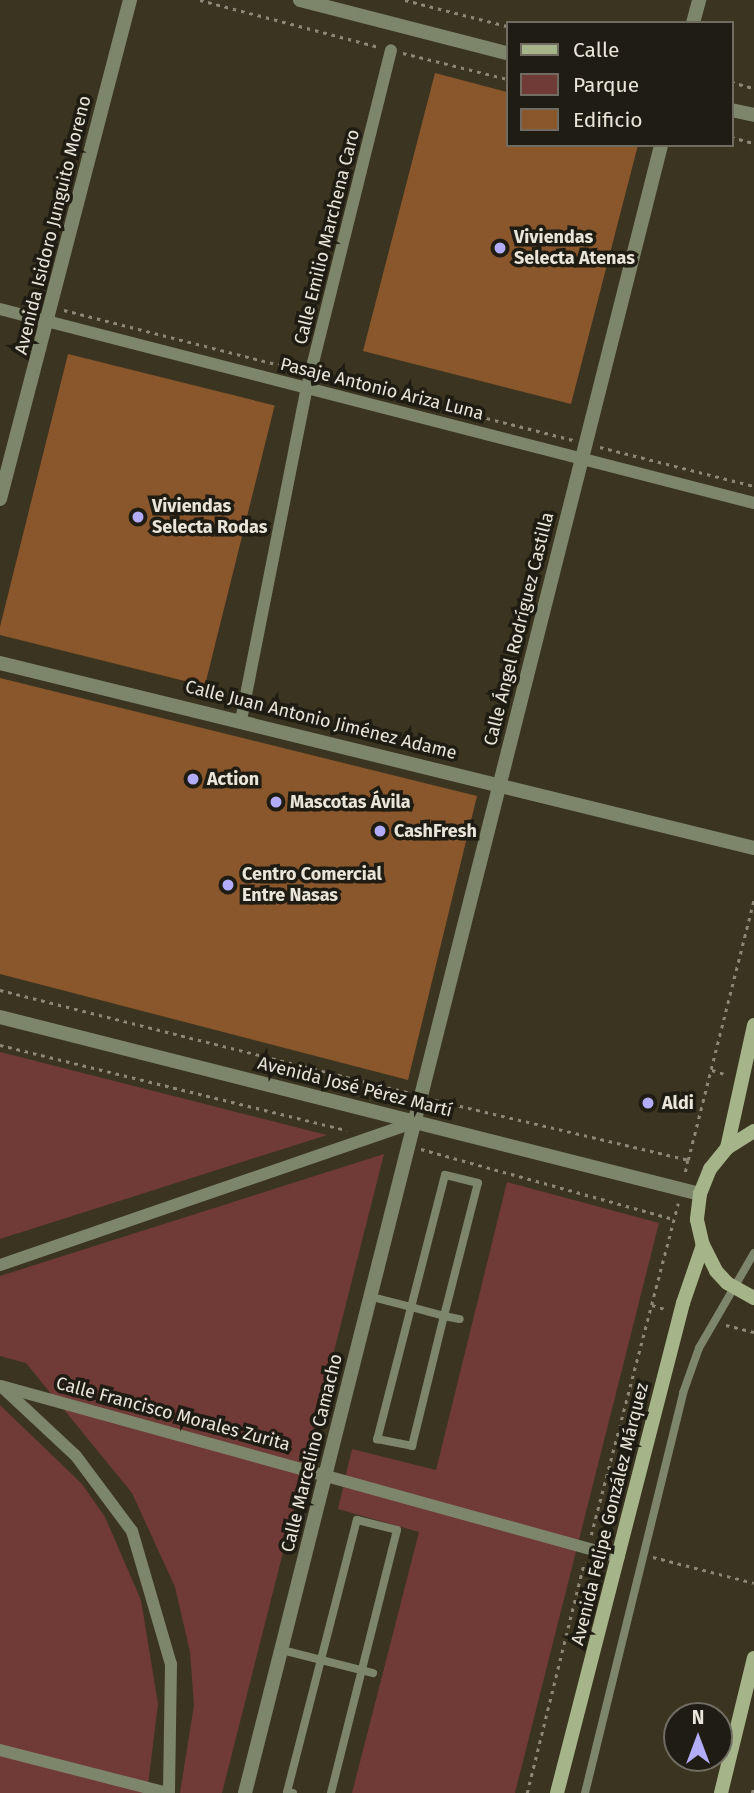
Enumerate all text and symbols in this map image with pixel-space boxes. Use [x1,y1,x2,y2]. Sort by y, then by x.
legend [505,21,733,147]
text: Calle [573,37,619,63]
text: Parque [573,72,639,98]
street label: Avenida Isidoro Junguito Moreno [10,93,96,357]
text: Edificio [573,107,643,133]
street label: Calle Emilio Marchena Caro [290,127,364,347]
place label: Viviendas Selecta Atenas [514,227,635,270]
marker: Viviendas Selecta Atenas [492,240,508,256]
street label: Pasaje Antonio Ariza Luna [278,353,486,425]
place label: Viviendas Selecta Rodas [152,496,267,538]
marker: Viviendas Selecta Rodas [130,509,146,525]
street label: Calle Ángel Rodríguez Castilla [479,510,559,748]
street label: Calle Juan Antonio Jiménez Adame [183,676,459,764]
place label: Action [207,768,259,790]
marker: Action [185,771,201,787]
place label: Mascotas Ávila [290,791,411,813]
marker: Mascotas Ávila [268,794,284,810]
place label: CashFresh [394,820,477,842]
marker: CashFresh [372,823,388,839]
place label: Centro Comercial Entre Nasas [242,864,382,906]
marker: Centro Comercial Entre Nasas [220,877,236,893]
street label: Avenida José Pérez Martí [256,1052,454,1122]
place label: Aldi [662,1092,694,1114]
marker: Aldi [640,1095,656,1111]
street label: Calle Marcelino Camacho [277,1352,347,1554]
street label: Calle Francisco Morales Zurita [54,1372,292,1456]
street label: Avenida Felipe González Márquez [567,1381,653,1647]
north arrow [663,1702,733,1772]
text: N [692,1706,704,1729]

